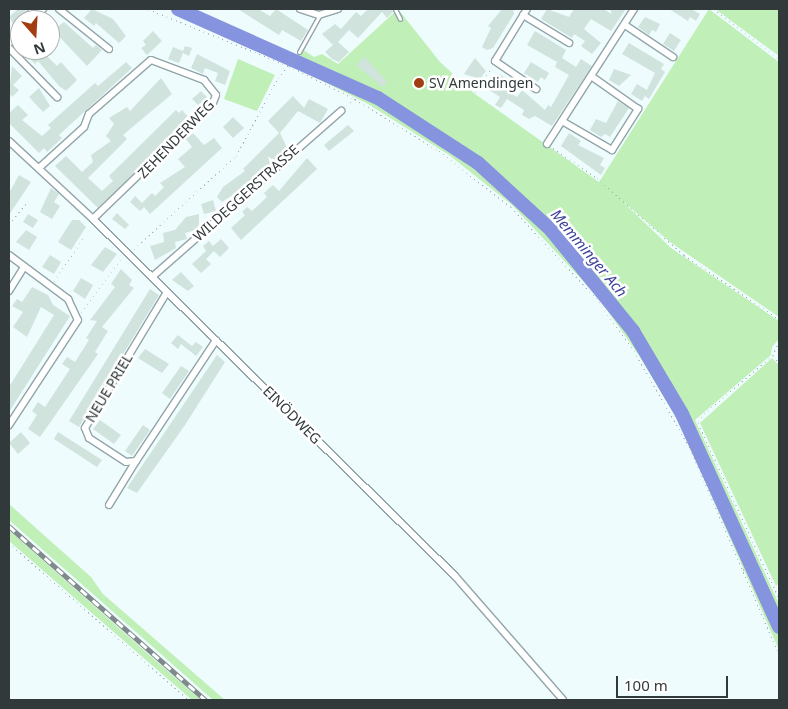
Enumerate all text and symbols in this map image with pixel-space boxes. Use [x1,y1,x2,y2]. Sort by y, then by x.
north arrow [10,10,60,60]
text: N [31,38,48,60]
place label: SV Amendingen [429,75,533,91]
marker: SV Amendingen [413,77,425,89]
street label: ZEHENDERWEG [134,96,218,182]
street label: WILDEGGERSTRASSE [190,141,302,245]
water label: Memminger Ach [547,206,631,300]
street label: NEUE PRIEL [82,351,136,425]
street label: EINÖDWEG [259,382,325,448]
scale bar [618,666,730,698]
text: 100 m [624,675,668,695]

